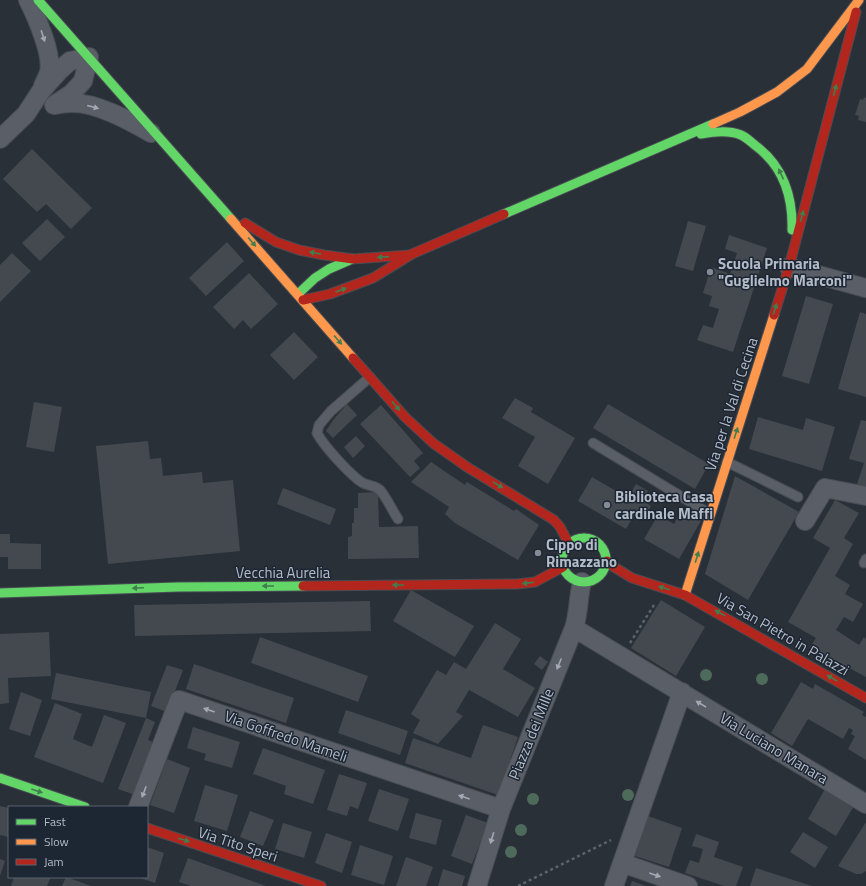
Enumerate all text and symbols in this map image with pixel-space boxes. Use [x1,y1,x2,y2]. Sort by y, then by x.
one-way arrow [40,30,46,42]
one-way arrow [832,84,838,96]
one-way arrow [87,104,99,110]
one-way arrow [778,169,784,180]
one-way arrow [800,210,806,222]
one-way arrow [247,236,256,247]
one-way arrow [309,250,321,256]
place label: Scuola Primaria "Guglielmo Marconi" [718,252,852,292]
one-way arrow [377,253,389,260]
marker: Scuola Primaria "Guglielmo Marconi" [705,267,715,277]
one-way arrow [335,287,347,293]
one-way arrow [773,303,779,315]
one-way arrow [333,334,342,345]
street label: Via per la Val di Cecina [699,334,764,474]
one-way arrow [391,401,400,412]
one-way arrow [733,427,739,439]
one-way arrow [492,482,504,489]
place label: Biblioteca Casa cardinale Maffi [615,485,714,525]
marker: Biblioteca Casa cardinale Maffi [602,500,612,510]
place label: Cippo di Rimazzano [546,533,617,573]
marker: Cippo di Rimazzano [533,548,543,558]
one-way arrow [694,551,700,563]
street label: Vecchia Aurelia [236,561,331,584]
one-way arrow [522,580,534,586]
one-way arrow [391,582,404,588]
one-way arrow [261,583,274,589]
one-way arrow [131,585,144,591]
one-way arrow [658,585,670,591]
street label: Via San Pietro in Palazzi [712,587,854,681]
one-way arrow [714,610,725,617]
one-way arrow [556,659,562,671]
one-way arrow [826,675,838,682]
street label: Piazza dei Mille [502,685,560,783]
one-way arrow [695,700,707,707]
street label: Via Goffredo Mameli [221,704,351,768]
one-way arrow [202,706,214,712]
street label: Via Luciano Manara [715,706,833,790]
one-way arrow [140,787,146,799]
one-way arrow [31,788,43,794]
one-way arrow [458,793,470,799]
legend [8,806,148,878]
text: Fast [44,812,67,831]
street label: Via Tito Speri [195,820,281,868]
text: Slow [44,832,69,851]
one-way arrow [489,832,495,844]
one-way arrow [178,837,190,843]
text: Jam [44,852,64,871]
one-way arrow [649,872,661,878]

